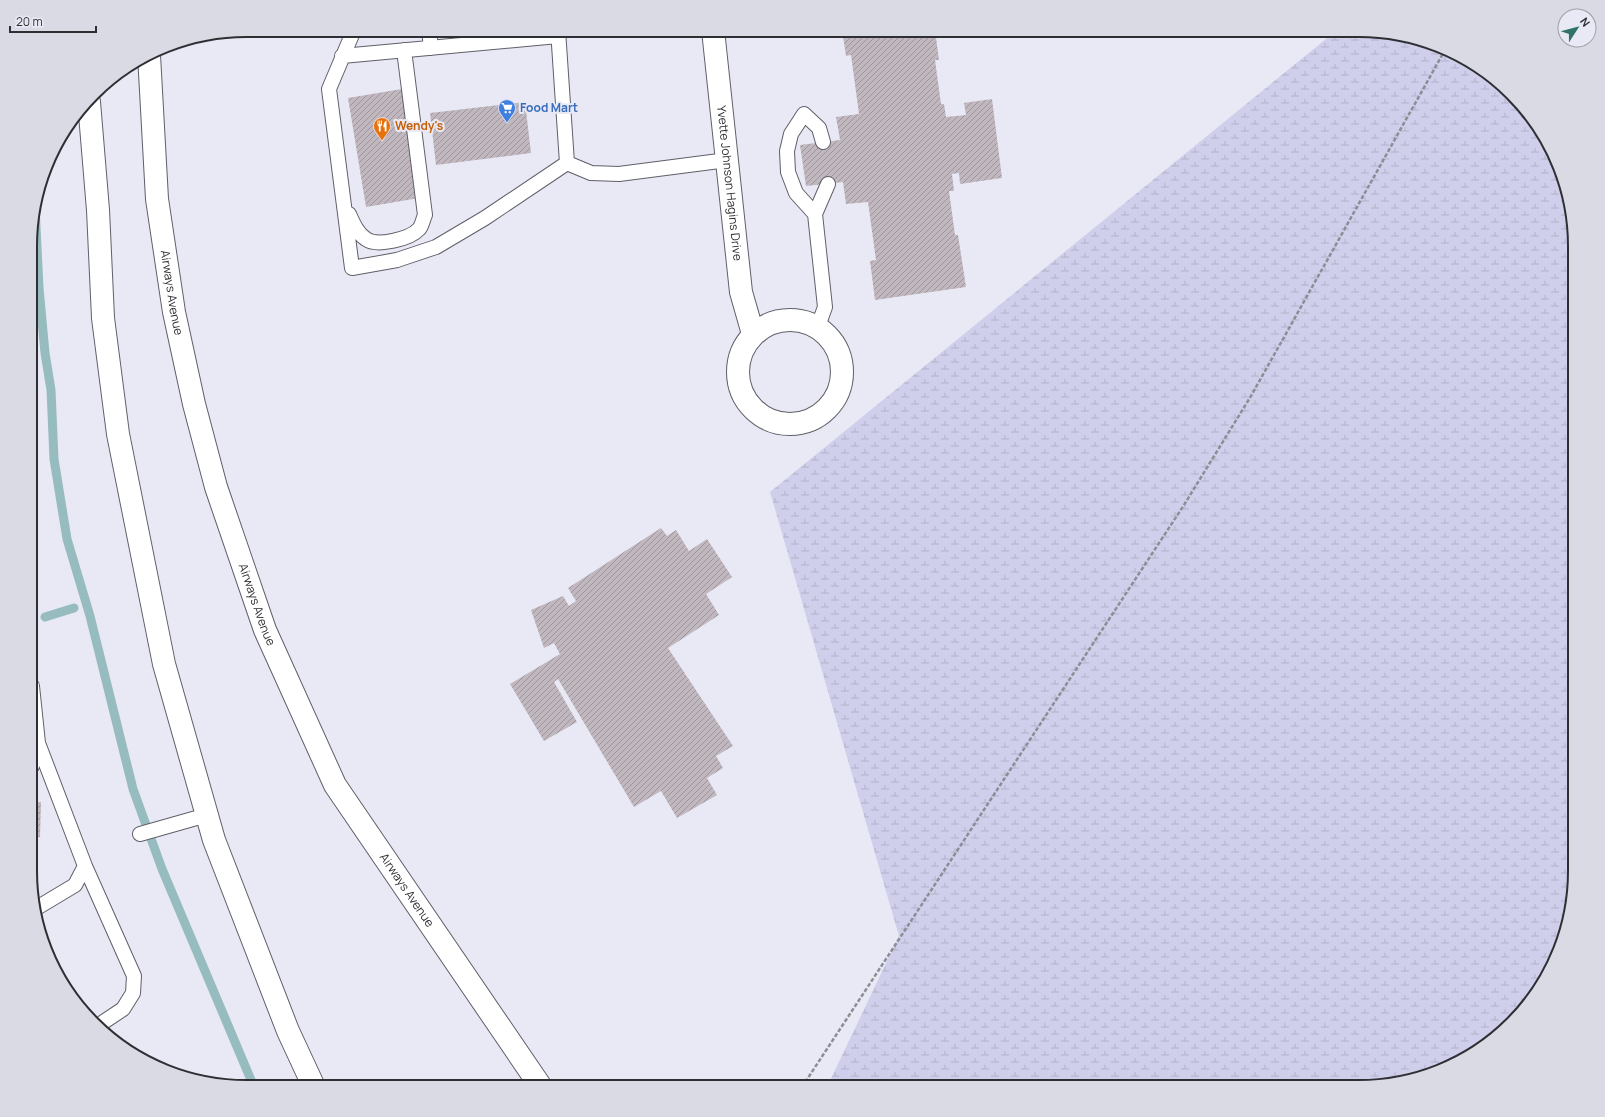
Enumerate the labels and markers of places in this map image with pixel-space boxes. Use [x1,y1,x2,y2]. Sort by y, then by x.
supermarket icon: Food Mart [497,98,517,123]
place label: Food Mart [520,99,578,116]
restaurant icon: Wendy's [372,116,392,141]
place label: Wendy's [395,117,444,134]

